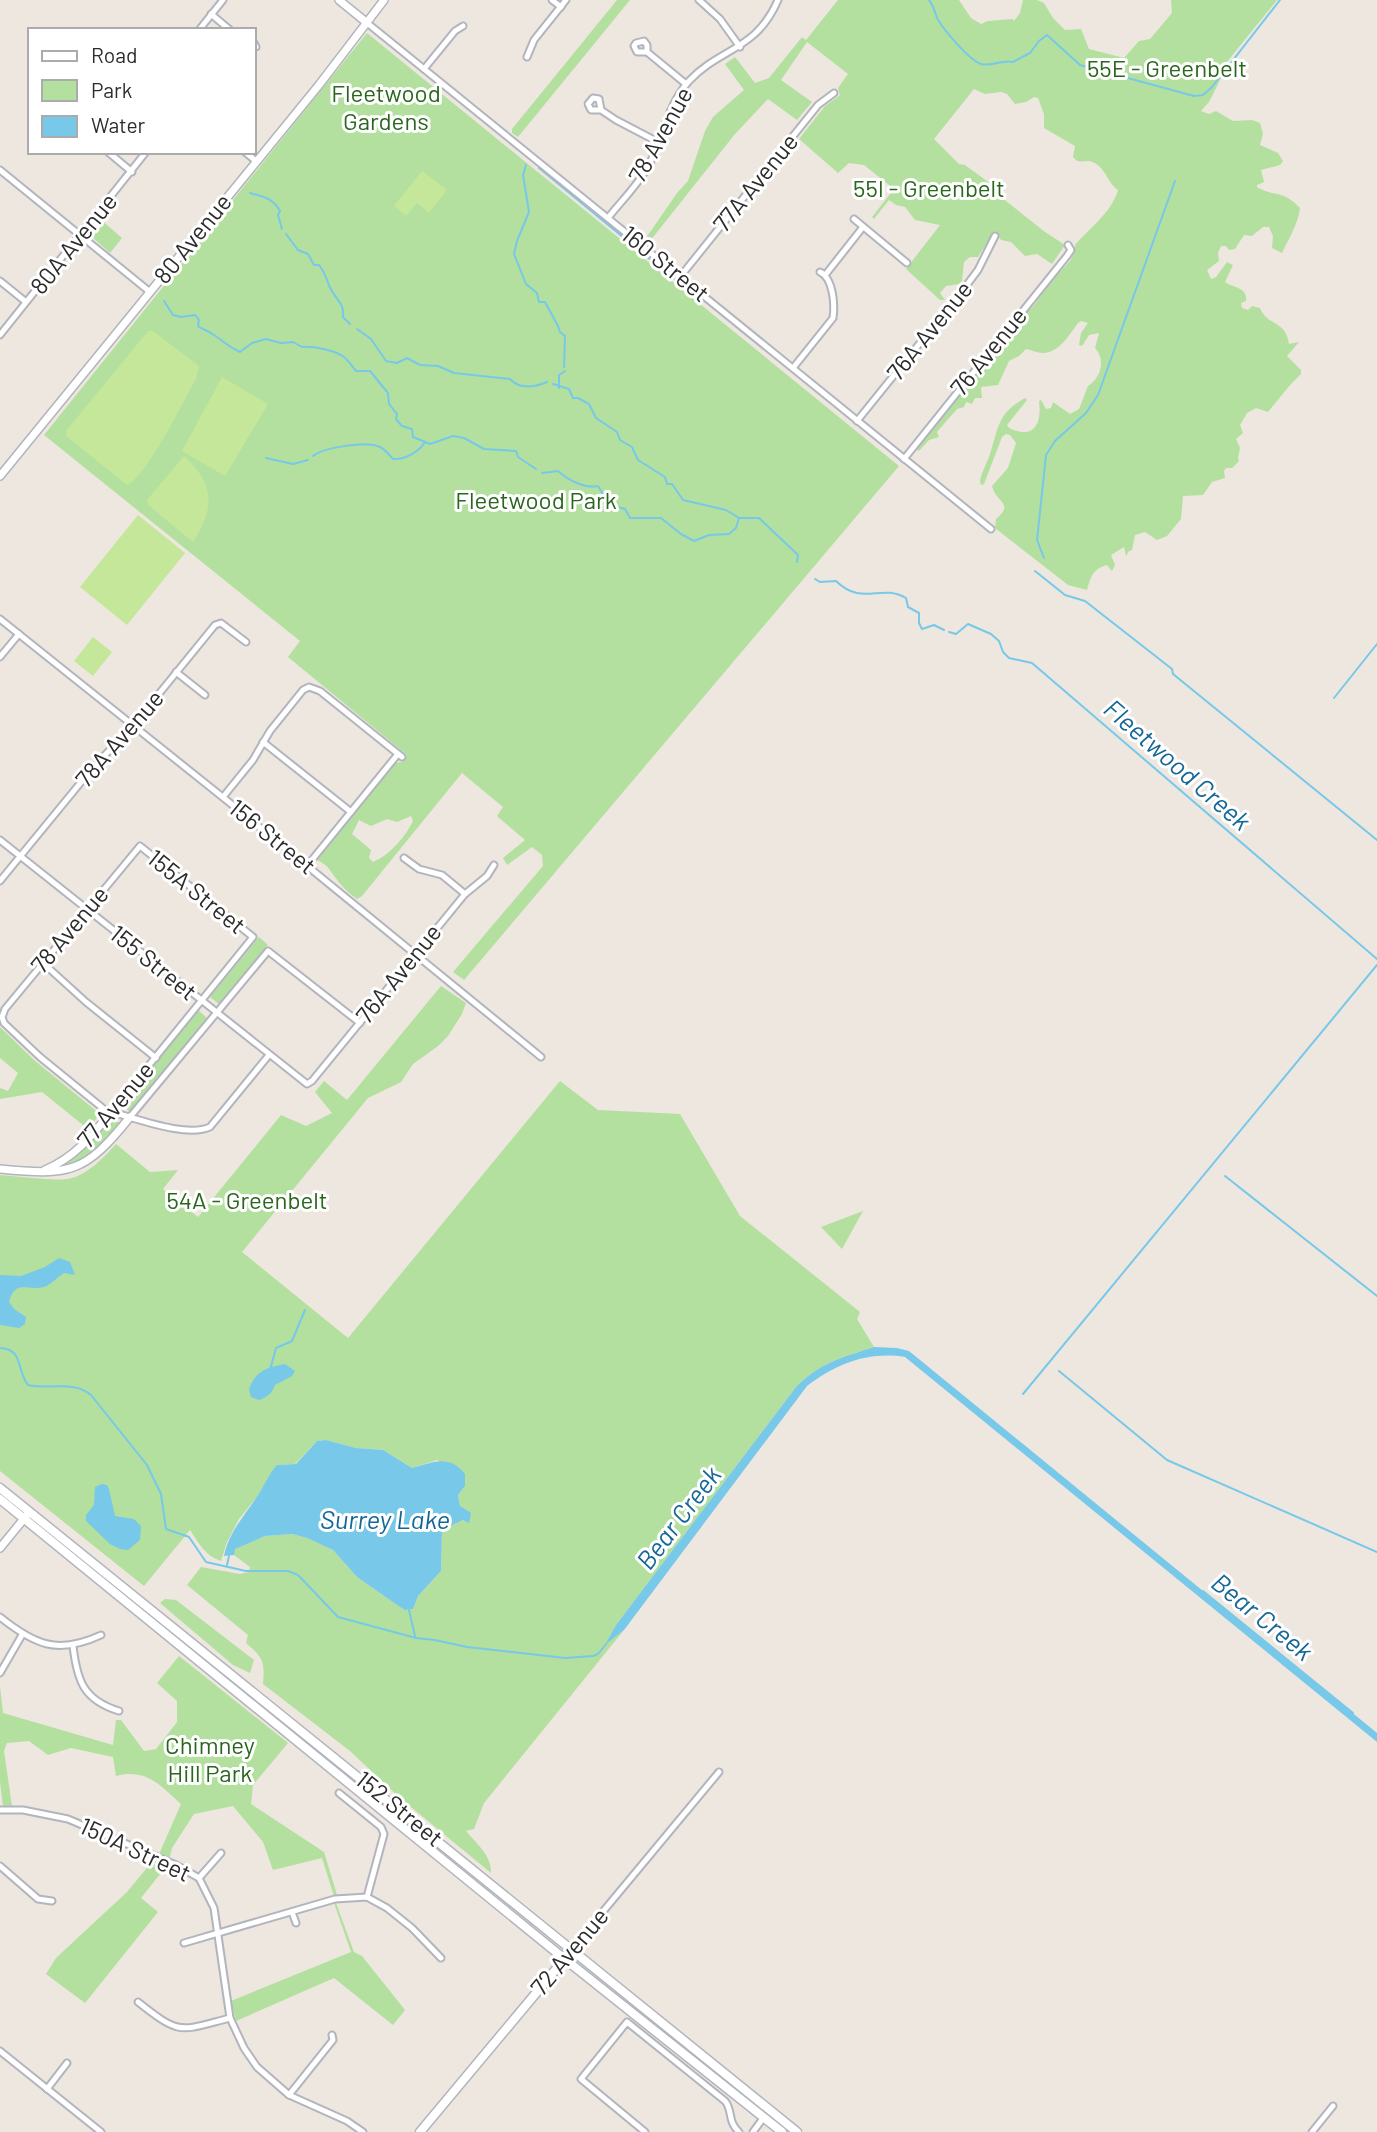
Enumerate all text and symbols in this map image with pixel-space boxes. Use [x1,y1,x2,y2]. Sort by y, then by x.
legend [28,28,256,154]
text: Road [91,42,137,67]
park label: 55E - Greenbelt [1087,53,1247,82]
text: Park [91,77,132,102]
park label: Fleetwood Gardens [331,78,441,135]
street label: 78 Avenue [622,81,698,187]
text: Water [91,112,146,137]
street label: 77A Avenue [706,127,803,237]
park label: 55I - Greenbelt [853,173,1005,202]
street label: 80A Avenue [23,187,122,299]
street label: 80 Avenue [147,187,237,289]
street label: 160 Street [616,219,716,307]
street label: 76A Avenue [880,275,978,386]
street label: 76 Avenue [944,301,1032,401]
park label: Fleetwood Park [455,485,617,514]
street label: 78A Avenue [69,683,169,793]
water label: Fleetwood Creek [1098,692,1258,836]
street label: 156 Street [224,792,322,880]
street label: 155A Street [142,842,252,939]
street label: 78 Avenue [24,880,114,979]
street label: 155 Street [105,918,203,1006]
street label: 76A Avenue [349,918,447,1029]
street label: 77 Avenue [70,1055,159,1153]
park label: 54A - Greenbelt [167,1185,328,1214]
water label: Bear Creek [629,1459,727,1575]
water label: Surrey Lake [320,1503,450,1534]
water label: Bear Creek [1206,1566,1320,1666]
park label: Chimney Hill Park [165,1730,255,1787]
street label: 152 Street [350,1764,449,1852]
street label: 150A Street [75,1810,196,1887]
street label: 72 Avenue [524,1901,614,2001]

